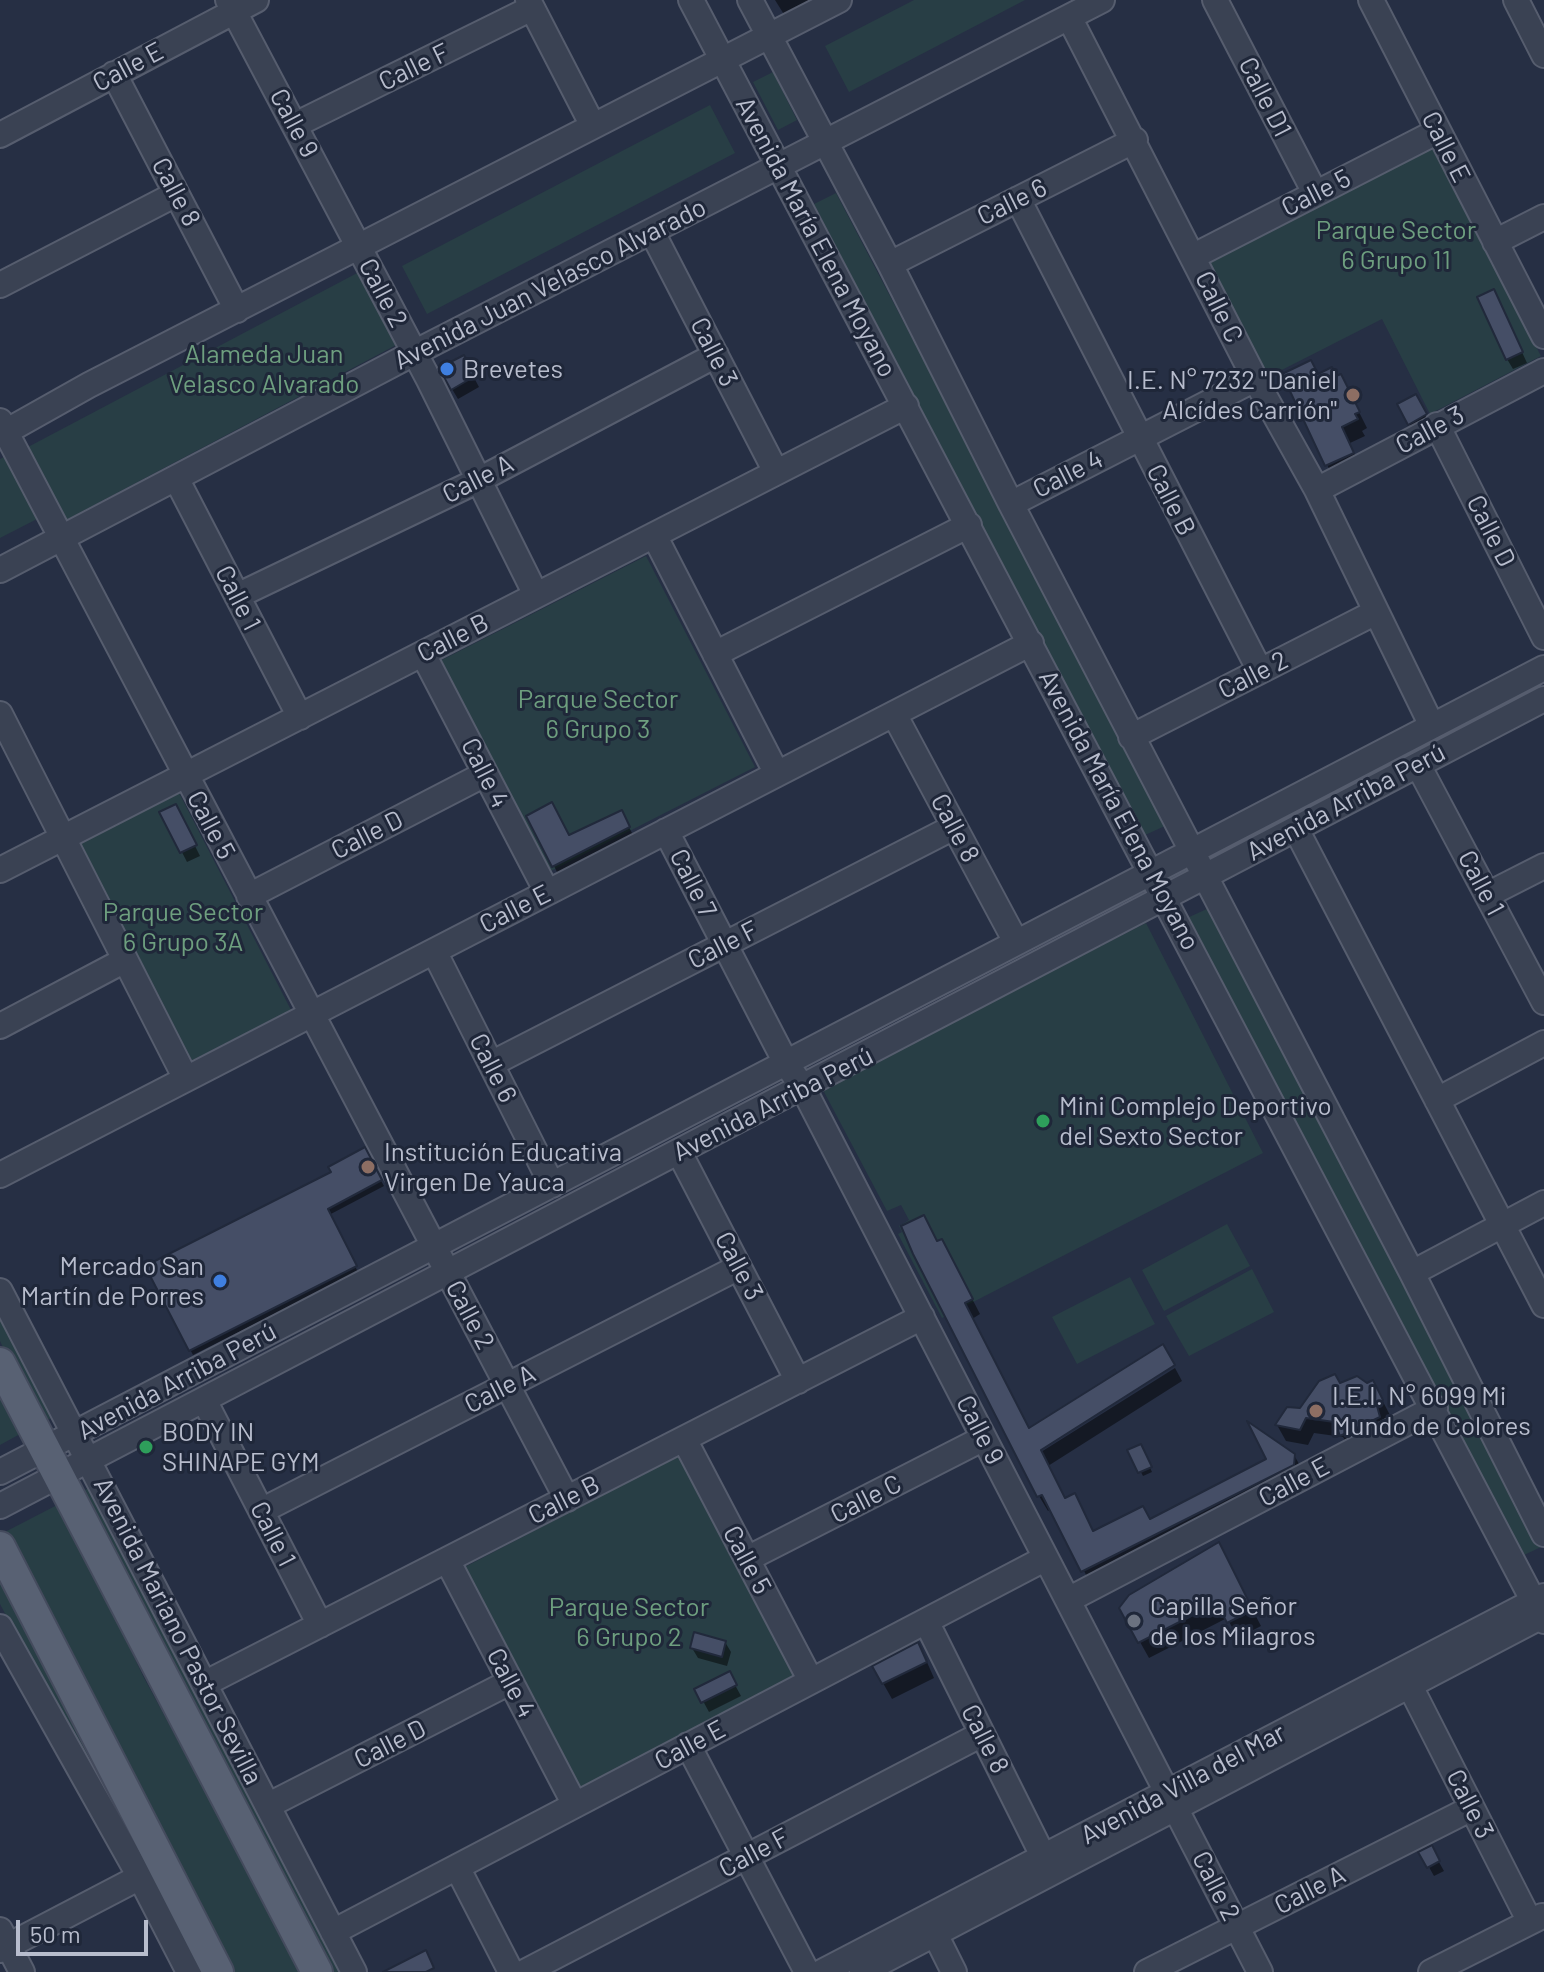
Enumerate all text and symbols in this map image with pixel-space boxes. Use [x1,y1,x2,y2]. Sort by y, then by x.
street label: Calle E [87,35,169,99]
street label: Calle F [374,37,454,97]
street label: Calle D1 [1232,52,1298,142]
street label: Calle 9 [263,83,325,163]
street label: Avenida María Elena Moyano [729,92,903,382]
street label: Calle E [1415,106,1477,188]
street label: Calle 8 [145,152,207,232]
street label: Calle 5 [1276,162,1356,224]
street label: Calle 6 [972,172,1052,232]
street label: Avenida Juan Velasco Alvarado [389,192,711,376]
park label: Parque Sector 6 Grupo 11 [1316,214,1476,276]
street label: Calle 2 [352,253,414,333]
street label: Calle C [1188,266,1250,348]
street label: Calle 3 [683,312,745,392]
park label: Alameda Juan Velasco Alvarado [169,338,359,400]
place label: Brevetes [463,353,563,385]
marker: Brevetes [438,360,456,378]
place label: I.E. N° 7232 "Daniel Alcídes Carrión" [1127,364,1337,426]
marker: I.E. N° 7232 "Daniel Alcídes Carrión" [1344,386,1362,404]
street label: Calle 3 [1390,399,1470,461]
street label: Calle 4 [1028,443,1108,505]
street label: Calle A [437,448,519,510]
street label: Calle B [1140,459,1202,541]
street label: Calle D [1460,490,1522,572]
street label: Calle 1 [208,560,268,636]
street label: Calle B [412,607,494,669]
street label: Calle 2 [1213,644,1293,706]
street label: Avenida María Elena Moyano [1032,665,1206,955]
park label: Parque Sector 6 Grupo 3 [518,683,678,744]
street label: Calle 4 [454,733,516,813]
street label: Avenida Arriba Perú [1241,736,1451,868]
street label: Calle 5 [180,785,242,865]
street label: Calle 8 [924,788,986,868]
street label: Calle D [326,804,408,866]
street label: Calle 7 [663,844,723,922]
street label: Calle 1 [1451,845,1511,921]
street label: Calle E [474,878,556,940]
park label: Parque Sector 6 Grupo 3A [103,896,263,958]
street label: Calle F [683,914,763,976]
street label: Calle 6 [462,1028,524,1108]
street label: Avenida Arriba Perú [668,1040,878,1168]
place label: Mini Complejo Deportivo del Sexto Sector [1059,1090,1332,1152]
marker: Mini Complejo Deportivo del Sexto Sector [1034,1112,1052,1130]
place label: Institución Educativa Virgen De Yauca [384,1136,622,1198]
marker: Institución Educativa Virgen De Yauca [359,1158,377,1176]
street label: Calle 3 [708,1226,770,1306]
place label: Mercado San Martín de Porres [21,1250,204,1312]
marker: Mercado San Martín de Porres [211,1272,229,1290]
street label: Calle 2 [439,1275,501,1355]
street label: Avenida Arriba Perú [72,1315,282,1447]
street label: Calle A [459,1358,541,1420]
place label: I.E.I. N° 6099 Mi Mundo de Colores [1332,1380,1531,1442]
street label: Calle 9 [949,1390,1011,1470]
marker: I.E.I. N° 6099 Mi Mundo de Colores [1307,1402,1325,1420]
place label: BODY IN SHINAPE GYM [162,1416,320,1478]
marker: BODY IN SHINAPE GYM [137,1438,155,1456]
street label: Calle E [1253,1450,1335,1514]
street label: Calle C [825,1468,907,1530]
street label: Calle B [523,1469,605,1531]
street label: Avenida Mariano Pastor Sevilla [87,1472,269,1790]
street label: Calle 1 [243,1496,303,1572]
street label: Calle 5 [716,1520,778,1600]
place label: Capilla Señor de los Milagros [1150,1590,1316,1652]
park label: Parque Sector 6 Grupo 2 [549,1591,709,1652]
marker: Capilla Señor de los Milagros [1125,1612,1143,1630]
street label: Calle 4 [480,1643,542,1723]
street label: Calle 8 [954,1699,1016,1779]
street label: Calle D [349,1713,431,1775]
street label: Calle E [649,1713,731,1777]
street label: Avenida Villa del Mar [1075,1717,1291,1851]
street label: Calle 3 [1439,1764,1501,1844]
street label: Calle F [714,1822,794,1884]
street label: Calle 2 [1185,1846,1247,1926]
street label: Calle A [1269,1859,1351,1921]
scale bar [20,1904,152,1954]
text: 50 m [30,1919,81,1948]

